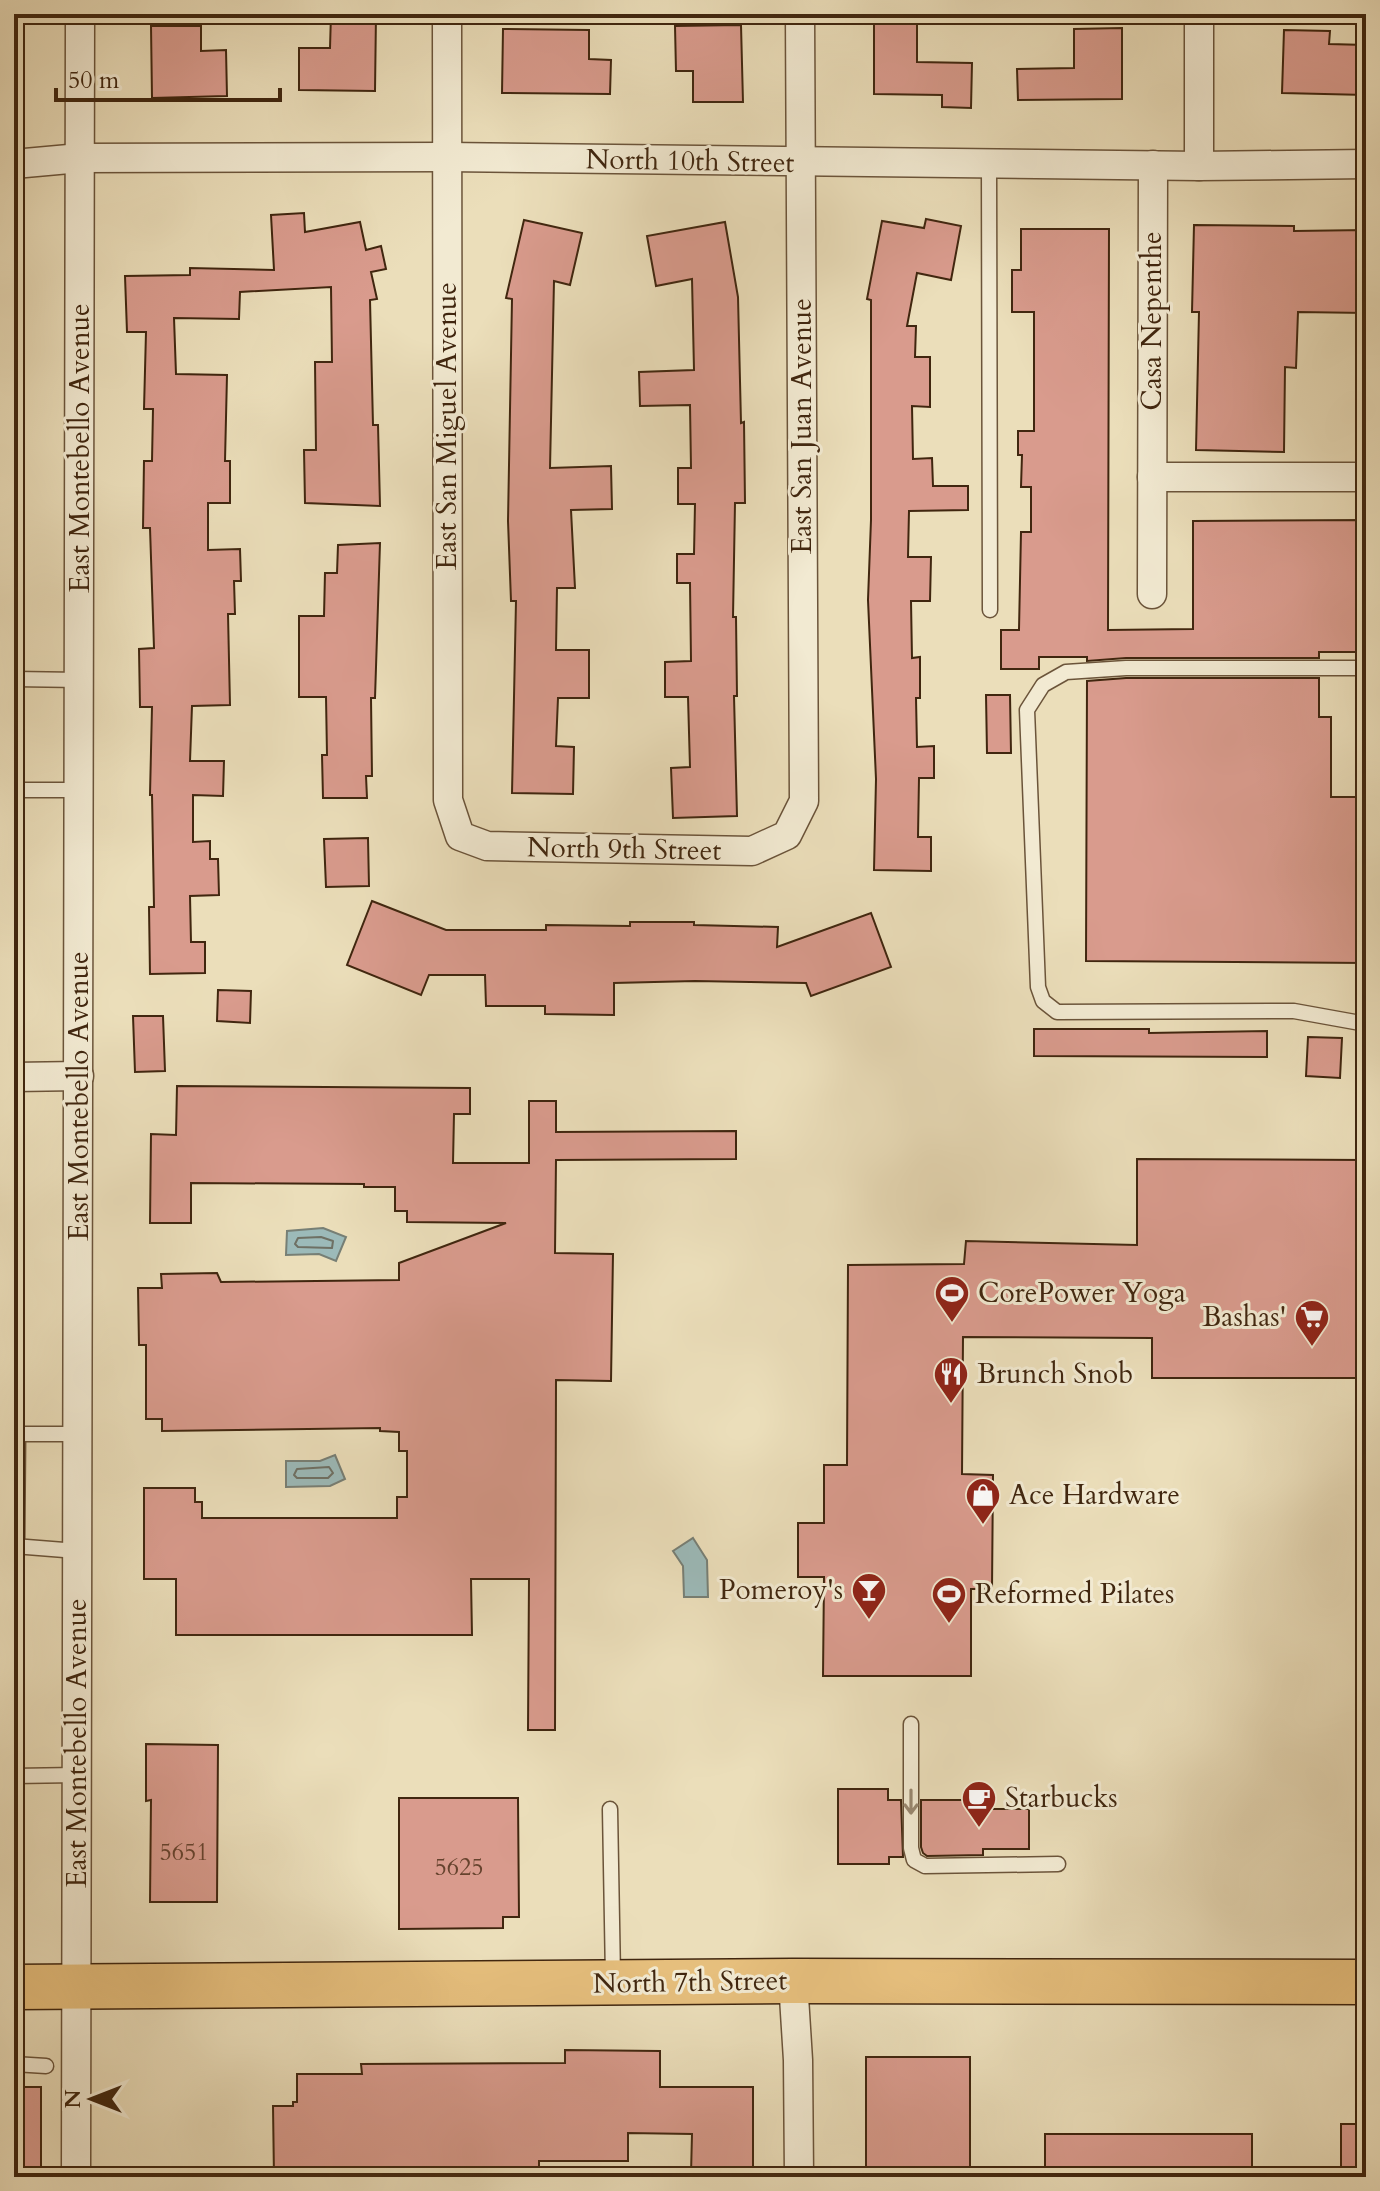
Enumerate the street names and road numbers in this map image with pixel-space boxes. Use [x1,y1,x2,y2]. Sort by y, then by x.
street label: North 10th Street [585,140,795,182]
street label: Casa Nepenthe [1133,231,1171,411]
street label: East San Miguel Avenue [428,282,466,570]
street label: East San Juan Avenue [783,298,821,554]
street label: East Montebello Avenue [61,303,99,593]
street label: North 9th Street [526,828,722,870]
street label: East Montebello Avenue [60,951,98,1241]
street label: East Montebello Avenue [58,1598,96,1888]
street label: North 7th Street [592,1961,788,2003]

